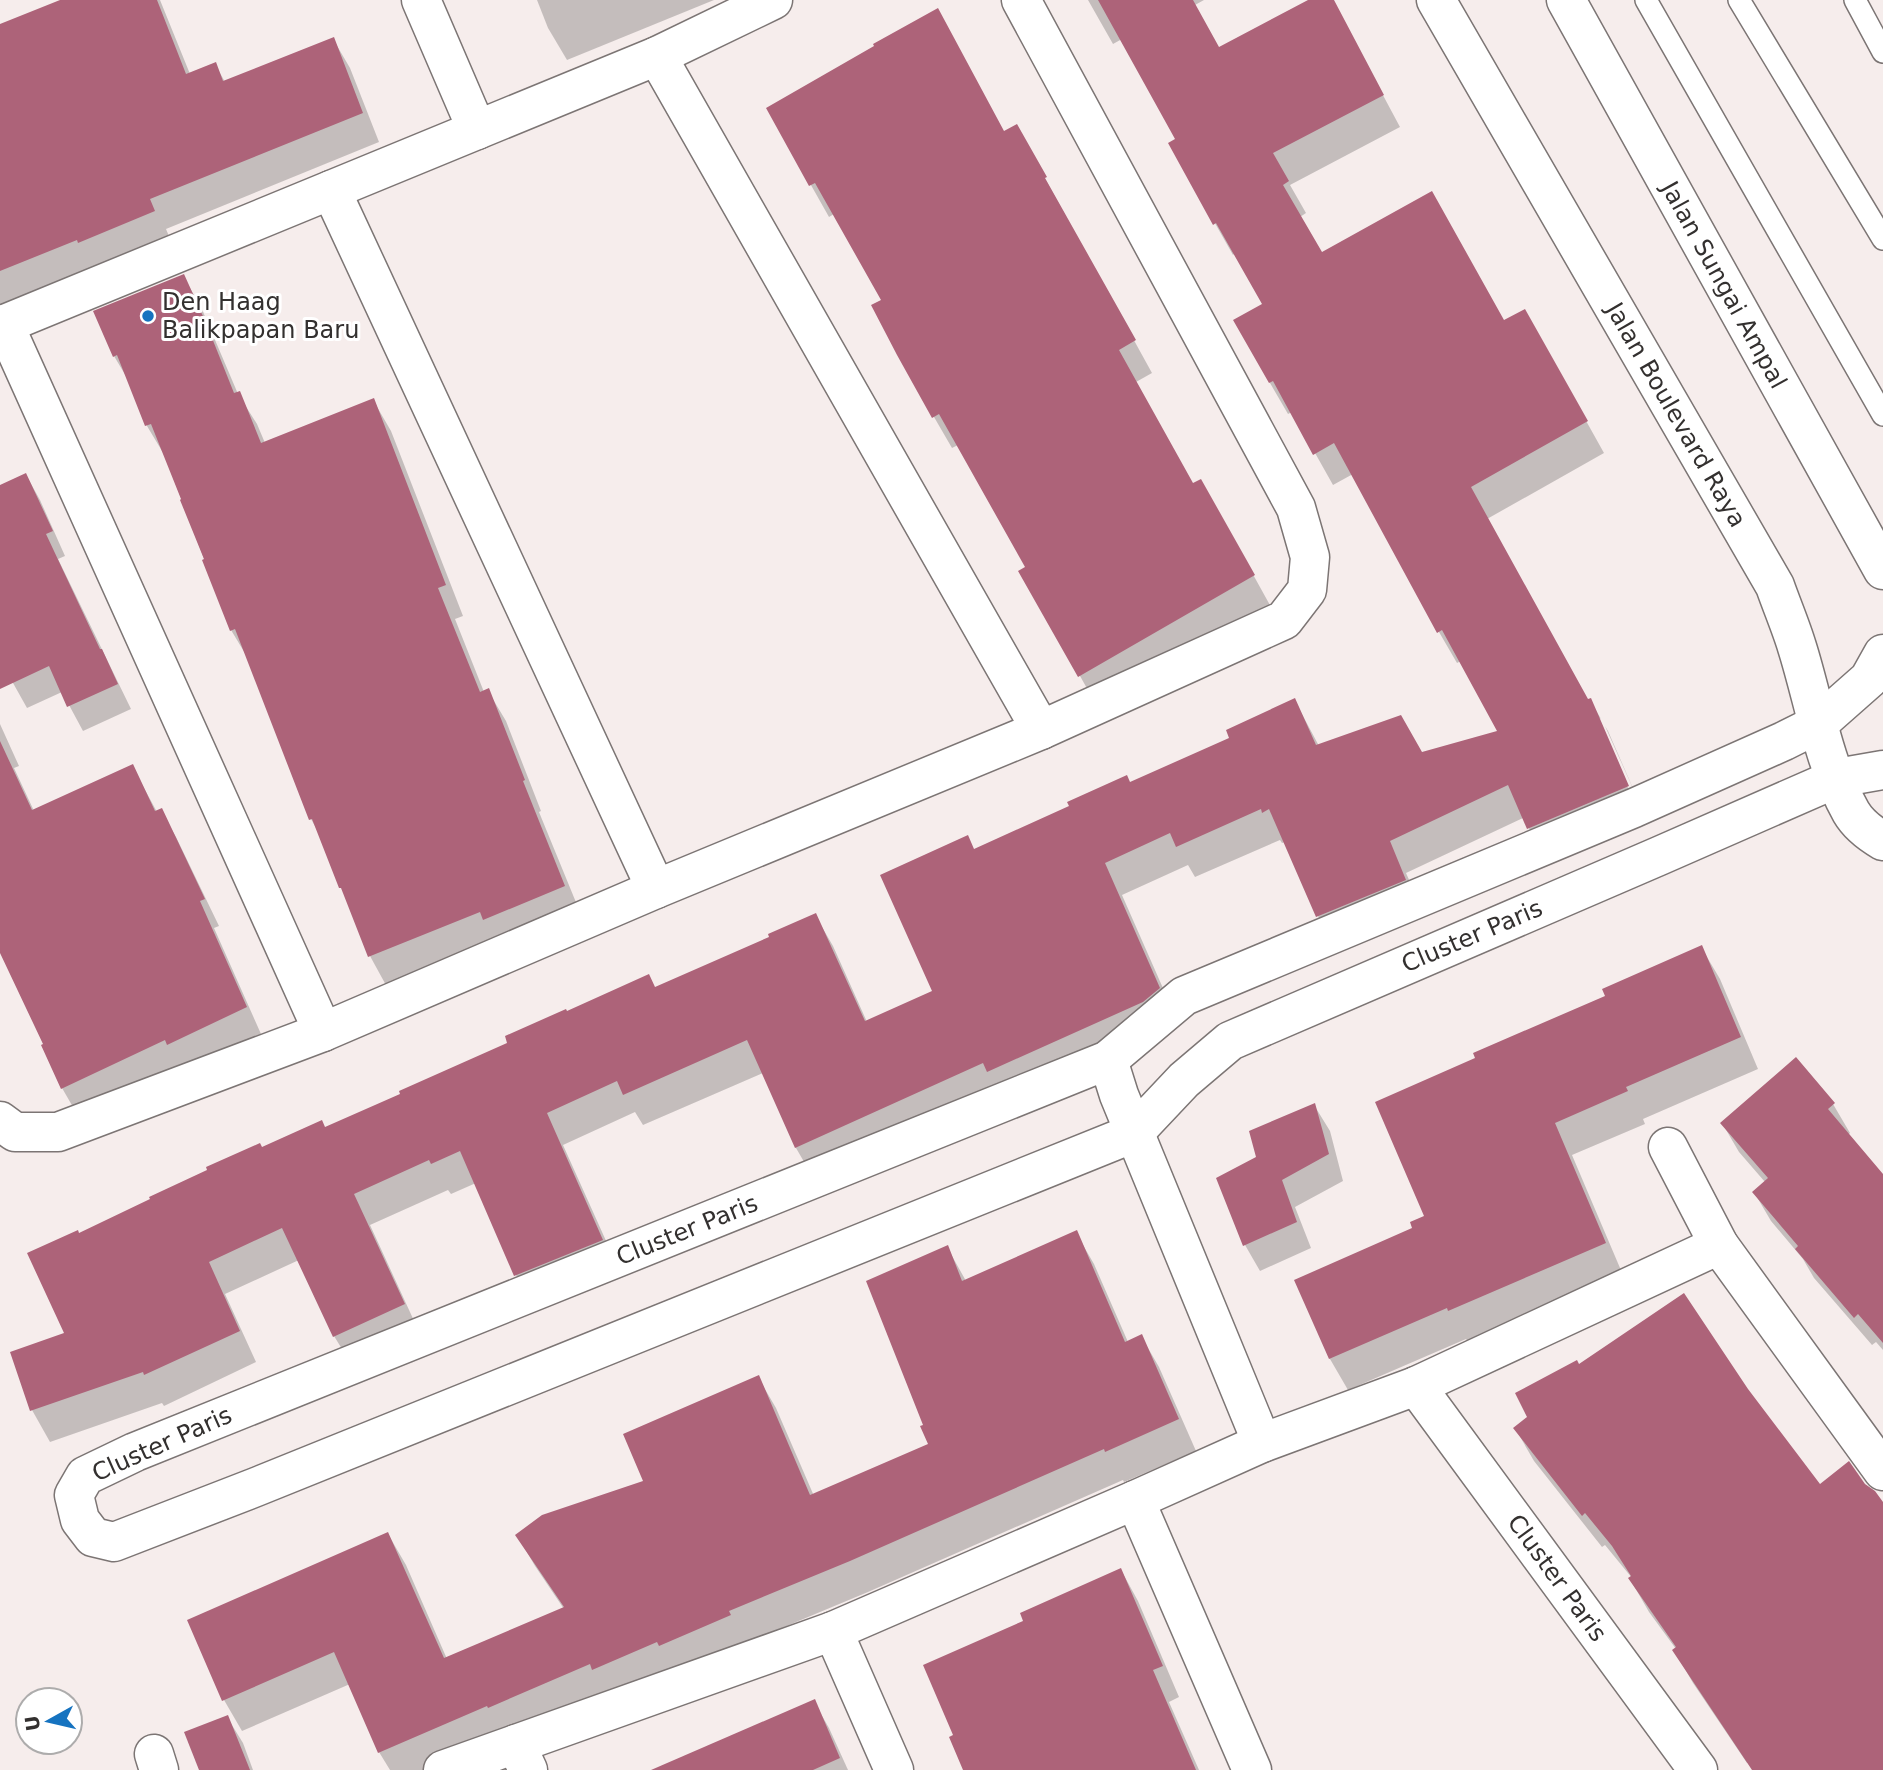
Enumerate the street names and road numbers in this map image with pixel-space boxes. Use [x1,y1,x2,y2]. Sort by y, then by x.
street label: Jalan Sungai Ampal [1654,175,1793,393]
street label: Jalan Boulevard Raya [1599,296,1752,532]
street label: Cluster Paris [1398,894,1546,978]
street label: Cluster Paris [612,1189,762,1271]
street label: Cluster Paris [88,1401,236,1487]
street label: Cluster Paris [1502,1509,1612,1647]

